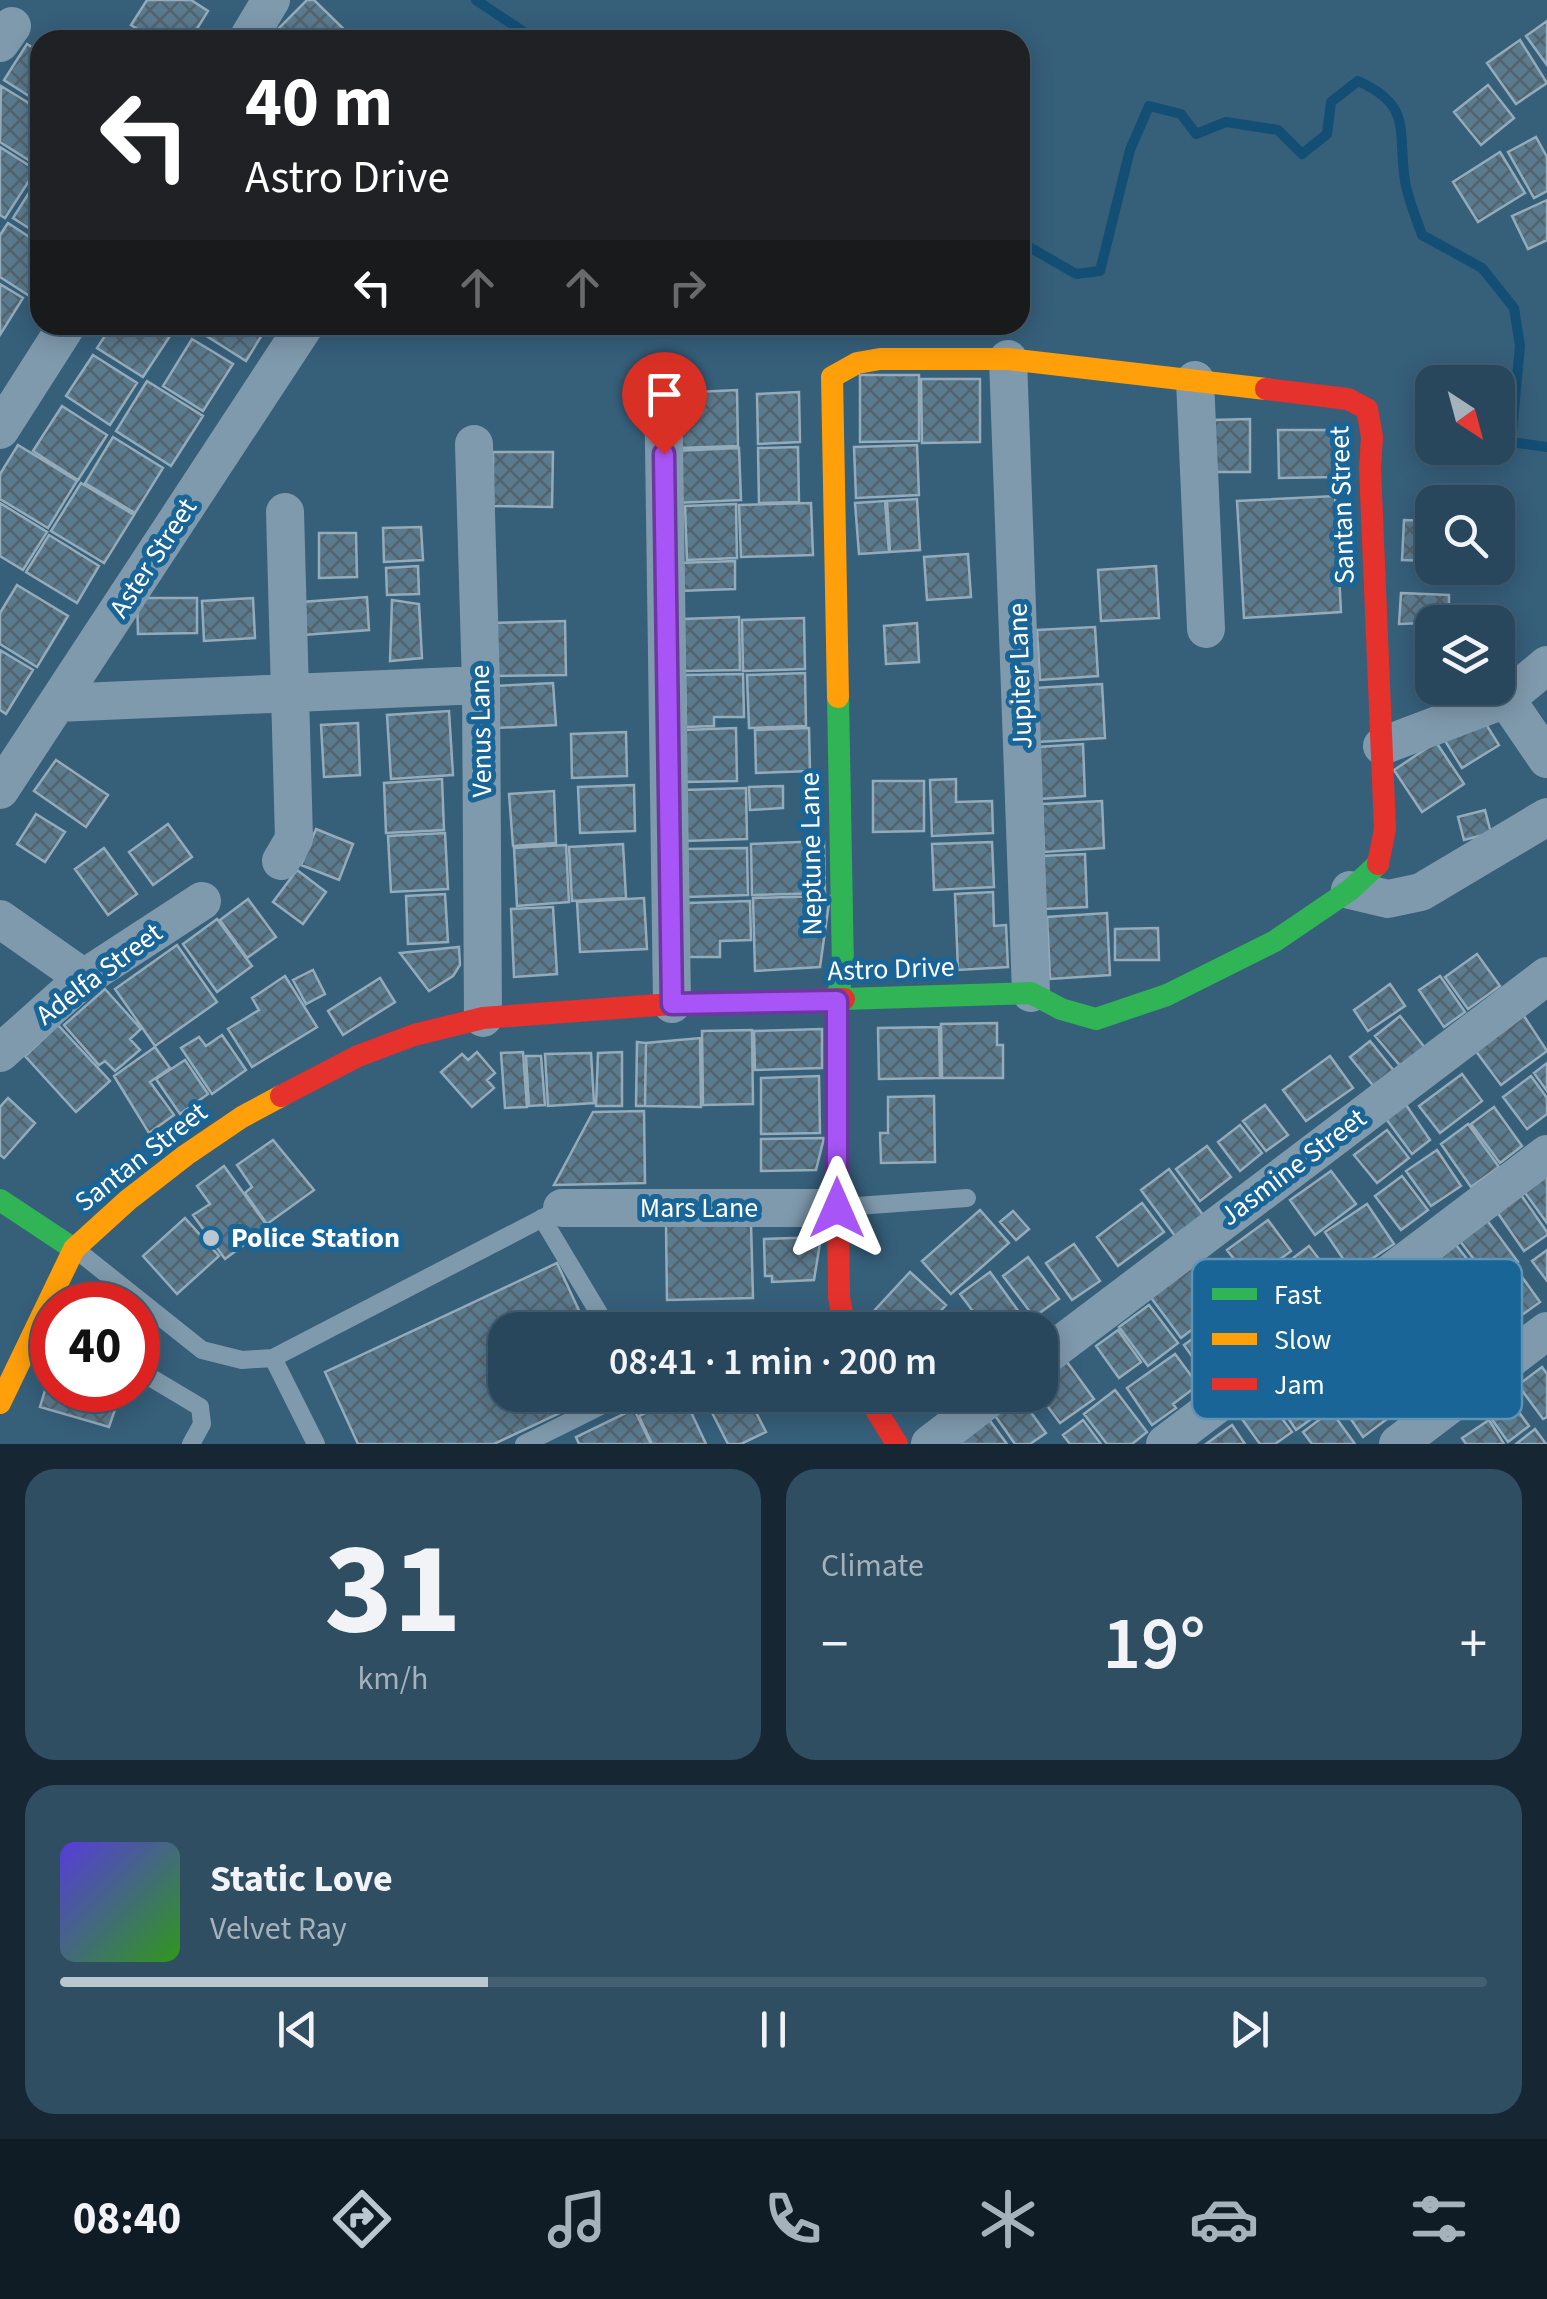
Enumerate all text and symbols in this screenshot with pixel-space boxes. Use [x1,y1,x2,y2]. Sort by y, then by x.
text: 40 m [245,53,393,153]
icon: left [80,70,210,200]
text: Astro Drive [245,146,450,210]
icon: left [345,260,400,315]
icon: ahead [450,260,505,315]
icon: ahead [555,260,610,315]
icon: right [660,260,715,315]
pin [622,352,707,455]
north arrow [1415,365,1515,465]
map controls [1415,365,1515,705]
icon: arrive [637,367,692,422]
street label: Santan Street [1319,425,1365,585]
button: search [1415,485,1515,585]
street label: Aster Street [99,490,207,626]
street label: Jupiter Lane [997,602,1043,750]
button: layers [1415,605,1515,705]
street label: Venus Lane [460,664,502,798]
street label: Neptune Lane [790,772,832,936]
street label: Adelfa Street [27,913,171,1035]
street label: Astro Drive [827,947,955,991]
street label: Santan Street [66,1092,216,1222]
street label: Jasmine Street [1211,1098,1375,1235]
position arrow [785,1156,889,1260]
street label: Mars Lane [640,1188,758,1228]
place label: Police Station [231,1218,400,1258]
marker: Police Station [200,1227,222,1249]
legend [1192,1259,1522,1419]
text: Fast [1274,1275,1322,1315]
speed limit sign: 40 [30,1282,160,1412]
text: Slow [1274,1320,1331,1360]
text: 08:41 · 1 min · 200 m [609,1335,937,1389]
text: Jam [1274,1365,1325,1405]
text: 31 [324,1498,462,1683]
text: Climate [821,1543,924,1589]
text: 19° [1102,1591,1206,1698]
text: − [821,1606,848,1684]
text: + [1460,1606,1487,1684]
text: km/h [358,1656,428,1702]
text: Static Love [210,1852,393,1906]
text: Velvet Ray [210,1906,347,1952]
icon: previous [270,2002,325,2057]
icon: pause [746,2002,801,2057]
icon: next [1222,2002,1277,2057]
icon: directions [327,2184,397,2254]
icon: music [542,2184,612,2254]
icon: phone [758,2184,828,2254]
icon: climate [973,2184,1043,2254]
icon: car [1189,2184,1259,2254]
icon: filters [1404,2184,1474,2254]
text: 08:40 [73,2187,181,2251]

